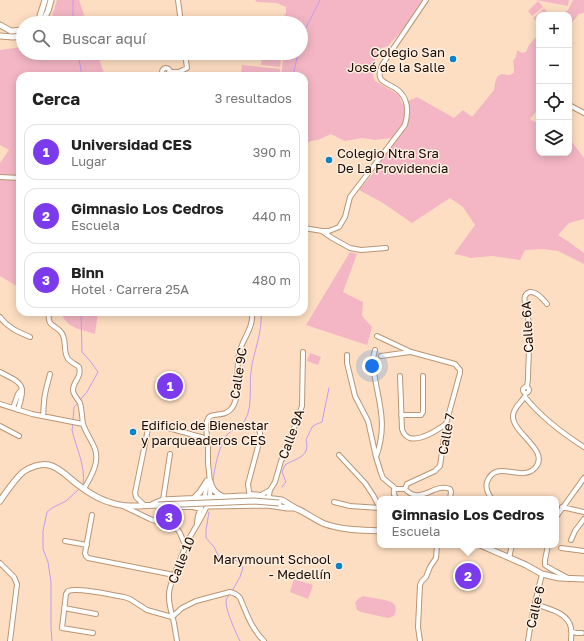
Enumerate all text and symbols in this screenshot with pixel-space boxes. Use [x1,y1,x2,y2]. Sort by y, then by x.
map controls [536,12,572,156]
button: + [536,12,572,48]
search box [16,16,308,60]
icon: search [30,27,52,49]
text: Buscar aquí [62,29,146,47]
place label: Colegio San José de la Salle [347,44,445,75]
button: − [536,48,572,84]
marker: Colegio San José de la Salle [448,54,458,64]
button: locate [536,84,572,120]
text: Cerca [32,88,80,109]
text: 3 resultados [215,90,292,106]
button: layers [536,120,572,156]
text: Universidad CES [71,135,192,153]
text: 1 [43,144,49,160]
text: 390 m [253,144,291,160]
place label: Colegio Ntra Sra De La Providencia [337,145,448,176]
text: Lugar [71,153,106,169]
marker: Colegio Ntra Sra De La Providencia [324,155,334,165]
text: Gimnasio Los Cedros [71,199,224,217]
text: 2 [42,208,50,224]
text: 440 m [252,208,291,224]
text: Escuela [71,217,120,233]
text: Binn [71,263,104,281]
text: 3 [42,272,50,288]
text: 480 m [252,272,291,288]
text: Hotel · Carrera 25A [71,281,189,297]
street label: Calle 6A [518,300,536,353]
street label: Calle 9C [226,346,250,400]
your location [362,356,382,376]
pin: 1 [157,371,183,401]
street label: Calle 9A [275,407,307,461]
street label: Calle 7 [434,412,458,456]
place label: Edificio de Bienestar y parqueaderos CES [141,417,269,448]
marker: Edificio de Bienestar y parqueaderos CES [128,427,138,437]
popup [377,496,559,548]
pin: 3 [156,502,182,532]
text: Gimnasio Los Cedros [392,505,544,523]
text: Escuela [392,523,440,539]
street label: Calle 10 [164,534,198,586]
place label: Marymount School - Medellín [213,551,331,582]
marker: Marymount School - Medellín [334,561,344,571]
pin: 2 [455,561,481,591]
street label: Calle 6 [522,584,548,630]

